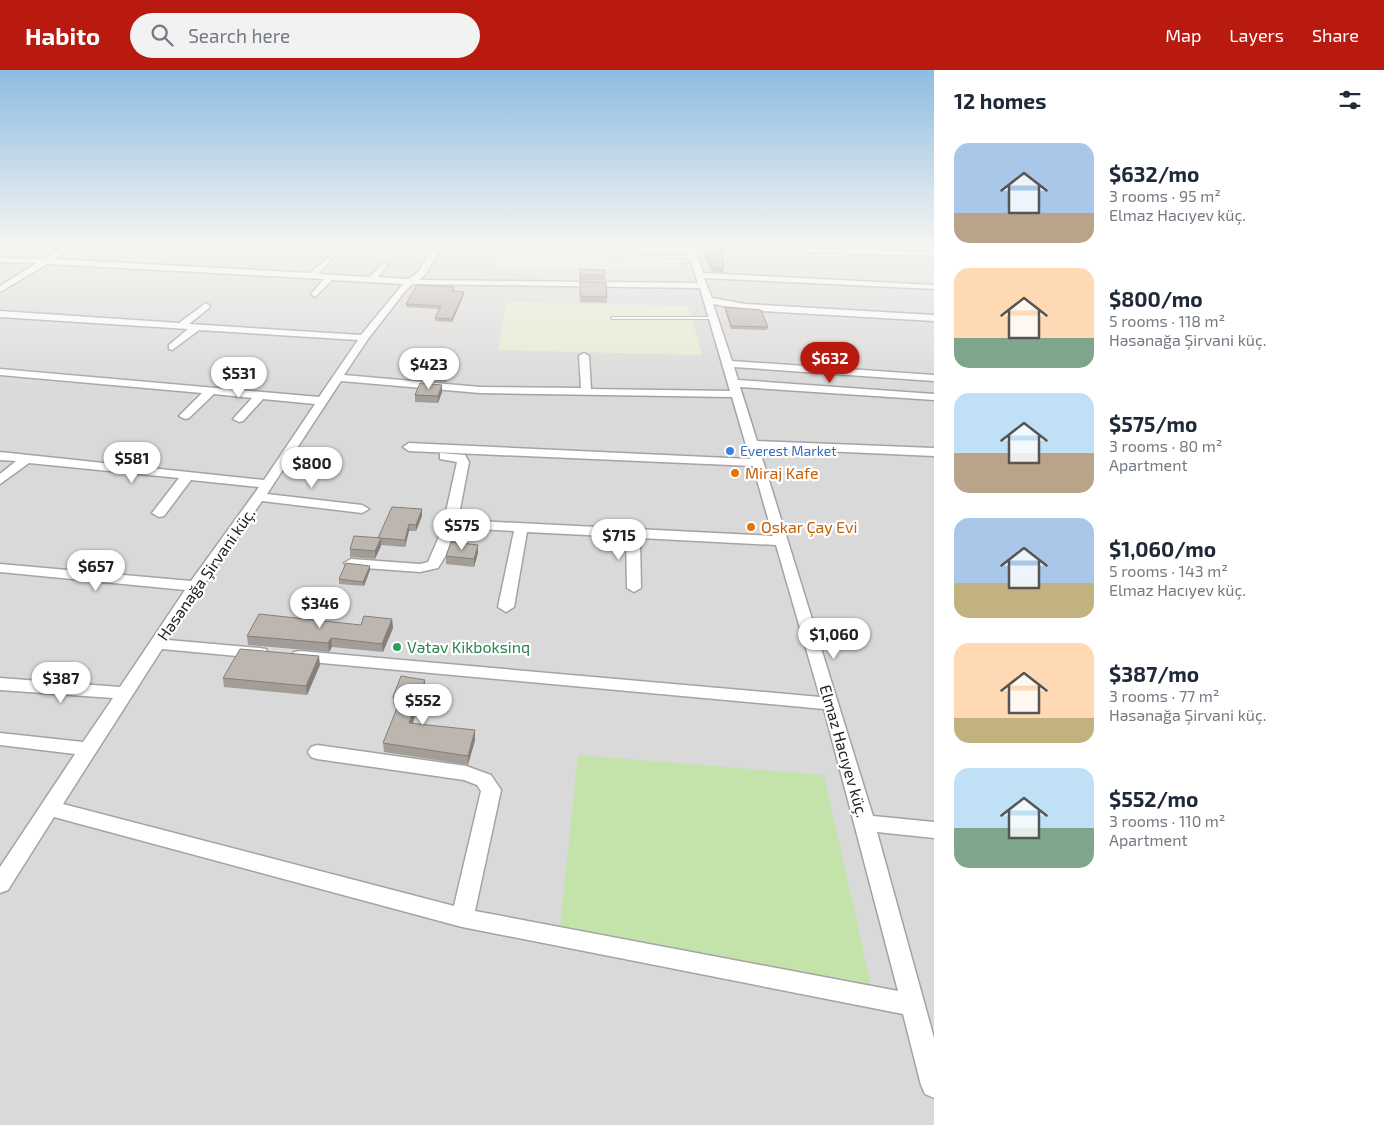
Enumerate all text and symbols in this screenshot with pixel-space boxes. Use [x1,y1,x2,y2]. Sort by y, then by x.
search box [130,13,480,58]
text: Habito [25,21,100,50]
icon: search [148,21,176,49]
text: Search here [188,24,290,47]
text: Map [1165,24,1201,46]
text: Layers [1229,24,1284,46]
text: Share [1312,24,1359,46]
icon: filters [1336,86,1364,114]
text: 12 homes [954,88,1046,113]
text: $632/mo [1109,161,1200,186]
icon: home [994,163,1054,223]
text: 3 rooms · 95 m² [1109,186,1221,205]
text: Elmaz Hacıyev küç. [1109,205,1246,224]
text: $800/mo [1109,286,1203,311]
icon: home [994,288,1054,348]
text: 5 rooms · 118 m² [1109,311,1225,330]
text: Həsənağa Şirvani küç. [1109,330,1266,349]
pin: $632 [800,342,860,384]
pin: $423 [399,348,459,390]
text: $632 [811,348,849,367]
text: $423 [410,354,448,373]
pin: $531 [209,356,269,399]
text: $531 [222,363,256,382]
text: $575/mo [1109,411,1197,436]
icon: home [994,413,1054,473]
text: 3 rooms · 80 m² [1109,436,1222,455]
pin: $581 [102,442,162,484]
place label: Everest Market [740,442,837,459]
marker: Everest Market [724,445,736,457]
pin: $800 [282,446,342,489]
text: $581 [115,448,150,467]
text: $800 [292,453,332,472]
text: Apartment [1109,455,1188,474]
place label: Miraj Kafe [745,463,819,483]
marker: Miraj Kafe [729,467,741,479]
street label: Həsənağa Şirvani küç. [153,504,259,644]
pin: $575 [432,508,492,551]
text: $575 [444,515,480,534]
place label: Oskar Çay Evi [761,517,857,537]
pin: $715 [589,518,649,561]
marker: Oskar Çay Evi [745,521,757,533]
text: $715 [602,525,636,544]
text: $1,060/mo [1109,536,1216,561]
icon: home [994,538,1054,598]
pin: $657 [66,550,126,592]
text: $657 [78,556,114,575]
text: 5 rooms · 143 m² [1109,561,1228,580]
text: Elmaz Hacıyev küç. [1109,580,1246,599]
pin: $346 [290,586,350,629]
text: $346 [301,593,339,612]
pin: $1,060 [793,618,875,660]
text: $1,060 [809,624,859,643]
place label: Vətəv Kikboksinq [407,637,530,656]
marker: Vətəv Kikboksinq [391,641,403,653]
text: $387/mo [1109,661,1199,686]
pin: $387 [31,662,91,704]
icon: home [994,663,1054,723]
text: $387 [43,668,79,687]
street label: Elmaz Hacıyev küç. [816,682,872,820]
pin: $552 [393,684,453,726]
text: 3 rooms · 77 m² [1109,686,1220,705]
text: $552 [405,690,441,709]
text: Həsənağa Şirvani küç. [1109,705,1266,724]
text: $552/mo [1109,786,1198,811]
icon: home [994,788,1054,848]
text: 3 rooms · 110 m² [1109,811,1226,830]
text: Apartment [1109,830,1188,849]

